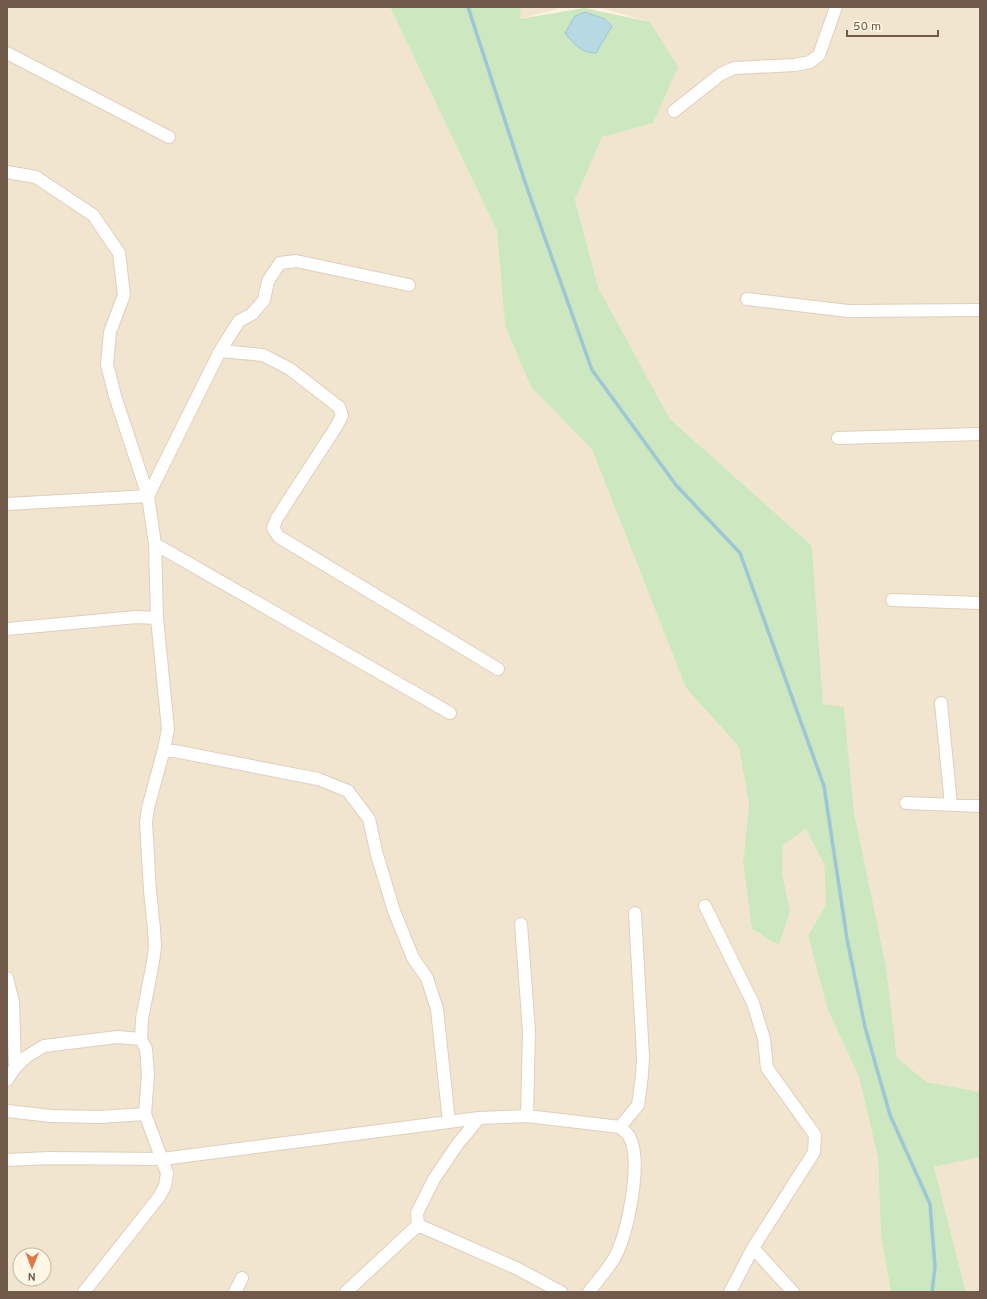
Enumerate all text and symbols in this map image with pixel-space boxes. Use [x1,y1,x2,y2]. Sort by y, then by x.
scale bar [847,12,938,38]
text: 50 m [853,19,881,35]
north arrow [12,1247,52,1287]
text: N [28,1269,36,1283]

